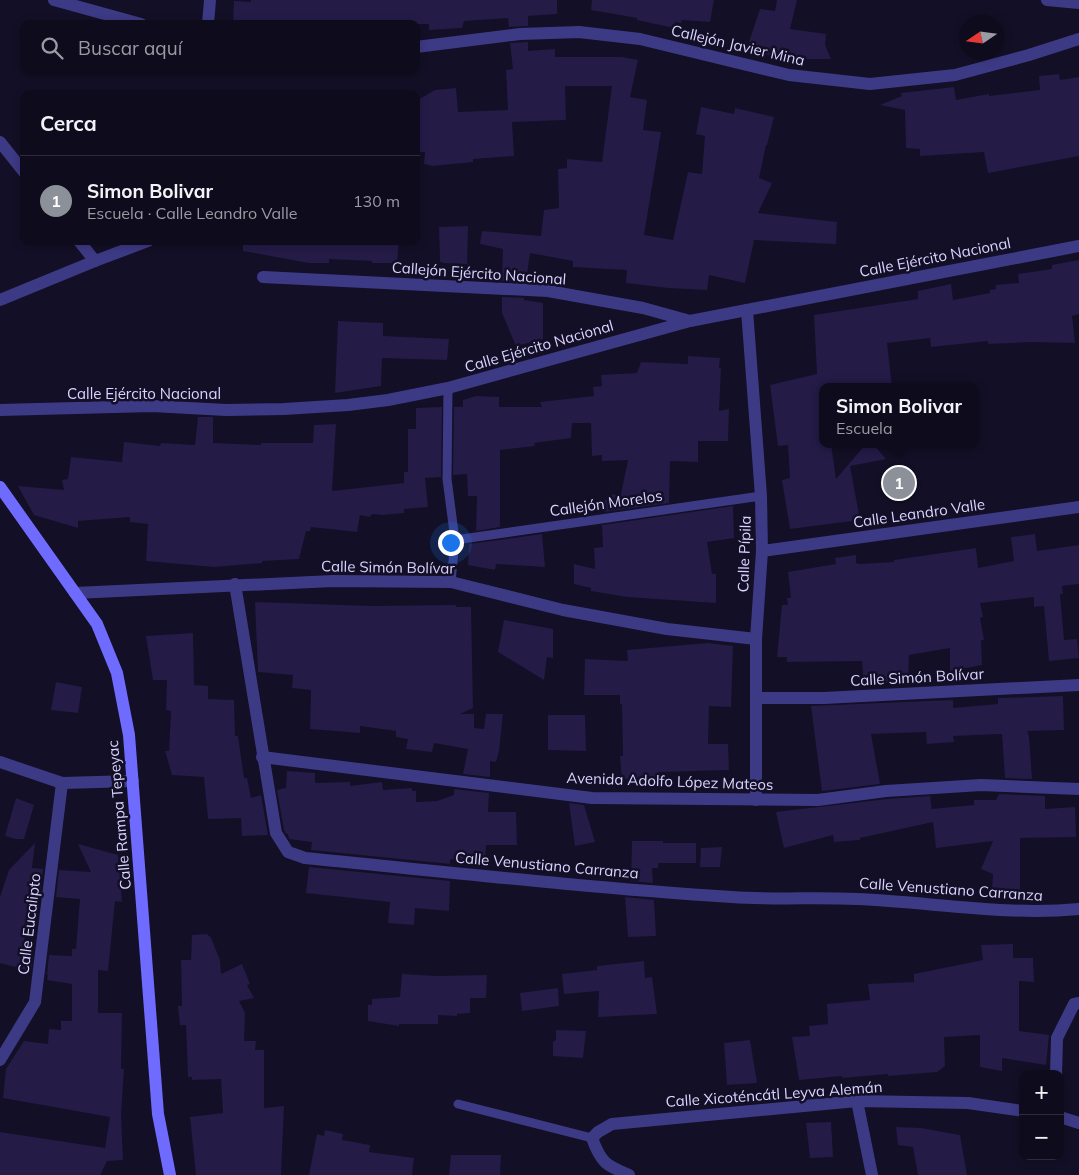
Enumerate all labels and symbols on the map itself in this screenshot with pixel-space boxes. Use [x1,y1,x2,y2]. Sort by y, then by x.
north arrow [959,15,1004,60]
street label: Callejón Javier Mina [669,20,807,70]
street label: Calle Ejército Nacional [858,233,1012,281]
street label: Callejón Ejército Nacional [391,257,567,289]
street label: Calle Ejército Nacional [462,316,616,376]
street label: Calle Ejército Nacional [67,384,221,403]
pin: 1 [883,464,915,502]
street label: Callejón Morelos [548,486,664,520]
street label: Calle Leandro Valle [852,494,986,532]
street label: Calle Pípila [733,515,755,593]
your location [438,530,464,556]
street label: Calle Simón Bolívar [321,556,456,578]
street label: Calle Simón Bolívar [850,664,985,690]
street label: Calle Rampa Tepeyac [103,739,135,891]
street label: Avenida Adolfo López Mateos [566,768,774,794]
street label: Calle Venustiano Carranza [454,848,640,882]
street label: Calle Eucalipto [13,872,45,976]
street label: Calle Venustiano Carranza [858,873,1044,905]
street label: Calle Xicoténcátl Leyva Alemán [665,1077,883,1111]

